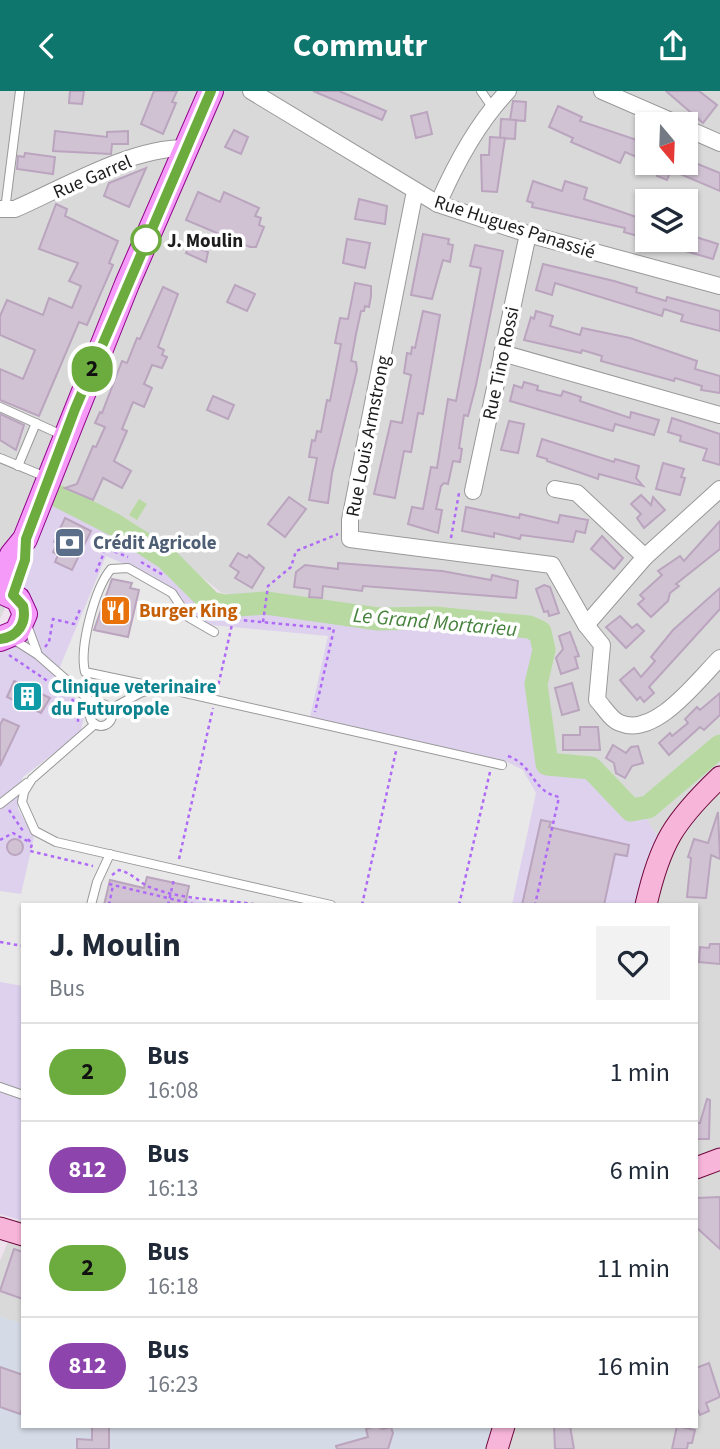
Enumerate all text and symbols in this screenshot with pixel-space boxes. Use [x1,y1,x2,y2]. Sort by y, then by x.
text: Commutr [293,23,427,69]
icon: back [28,27,66,65]
icon: share [654,27,692,65]
north arrow [635,112,698,175]
map controls [635,112,698,252]
street label: Rue Garrel [49,149,136,206]
street label: Rue Hugues Panassié [431,189,598,266]
button: layers [635,189,698,252]
marker: J. Moulin [131,225,161,255]
place label: J. Moulin [167,228,243,255]
street label: Rue Tino Rossi [476,304,527,422]
line badge: 2 [69,346,115,392]
text: 2 [86,351,98,386]
street label: Rue Louis Armstrong [340,353,397,519]
bank icon: Crédit Agricole [53,525,87,559]
place label: Crédit Agricole [93,530,217,557]
restaurant icon: Burger King [99,593,133,627]
place label: Burger King [139,598,238,625]
water label: Le Grand Mortarieu [352,600,518,644]
place label: Clinique veterinaire du Futuropole [51,674,217,723]
building icon: Clinique veterinaire du Futuropole [11,680,45,714]
text: J. Moulin [49,922,181,969]
button: heart [596,926,670,1000]
text: Bus [49,972,85,1005]
text: Bus [147,1037,189,1074]
text: 2 [81,1054,94,1089]
text: 1 min [610,1054,670,1091]
text: 16:08 [147,1074,198,1107]
text: Bus [147,1135,189,1172]
text: 812 [68,1152,107,1187]
text: 6 min [610,1152,670,1189]
text: 16:13 [147,1172,198,1205]
text: Bus [147,1233,189,1270]
text: 2 [81,1250,94,1285]
text: 11 min [597,1250,670,1287]
text: 16:18 [147,1270,198,1303]
text: Bus [147,1331,189,1368]
text: 812 [68,1348,107,1383]
text: 16 min [597,1348,670,1385]
text: 16:23 [147,1368,198,1401]

